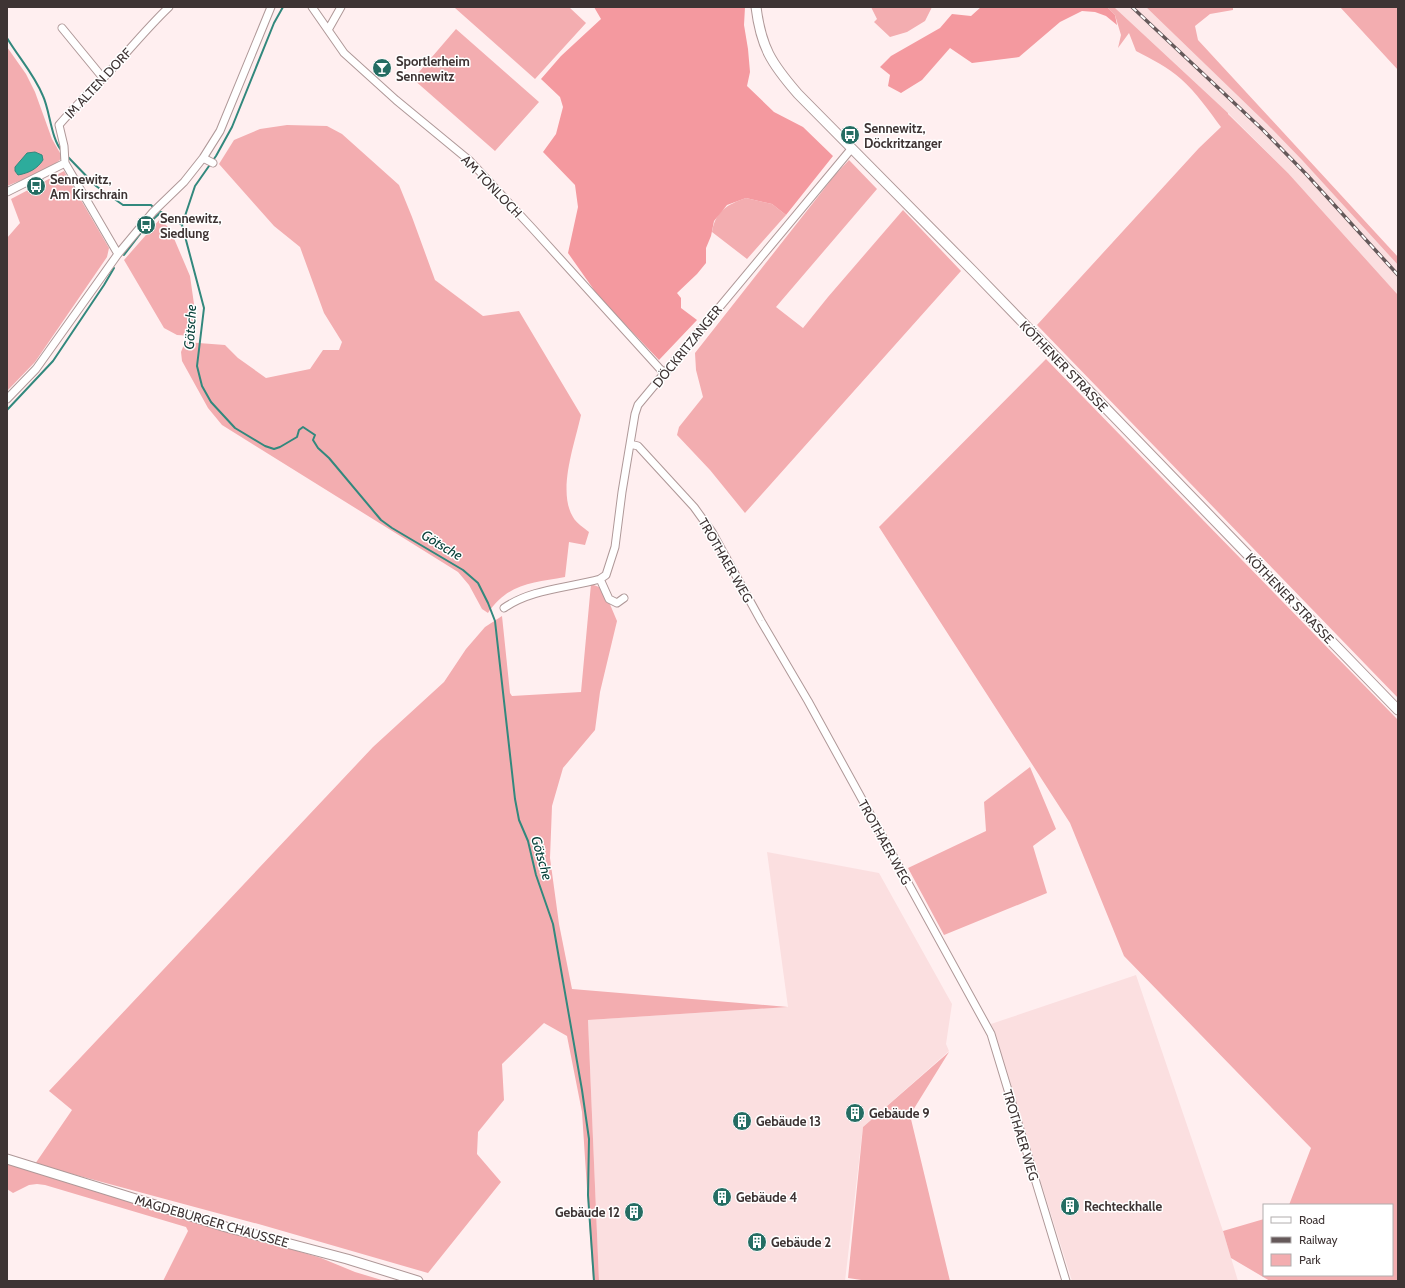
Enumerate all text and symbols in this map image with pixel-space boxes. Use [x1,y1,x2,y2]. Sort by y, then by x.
street label: IM ALTEN DORF [61,44,135,122]
place label: Sportlerheim Sennewitz [396,53,470,84]
bar icon: Sportlerheim Sennewitz [371,57,393,79]
place label: Sennewitz, Döckritzanger [864,120,943,151]
bus stop icon: Sennewitz, Döckritzanger [839,124,861,146]
street label: AM TONLOCH [458,151,526,221]
place label: Sennewitz, Am Kirschrain [50,171,128,202]
bus stop icon: Sennewitz, Am Kirschrain [25,175,47,197]
place label: Sennewitz, Siedlung [160,210,221,241]
bus stop icon: Sennewitz, Siedlung [135,214,157,236]
street label: DÖCKRITZANGER [649,302,725,390]
water label: Götsche [180,304,200,350]
street label: KÖTHENER STRASSE [1017,317,1111,415]
street label: TROTHAER WEG [695,515,757,605]
water label: Götsche [418,526,466,565]
street label: KÖTHENER STRASSE [1243,549,1337,647]
street label: TROTHAER WEG [855,797,915,887]
water label: Götsche [527,834,557,883]
street label: TROTHAER WEG [1000,1087,1043,1183]
building icon: Gebäude 9 [844,1102,866,1124]
place label: Gebäude 9 [869,1105,930,1121]
building icon: Gebäude 13 [731,1110,753,1132]
place label: Gebäude 13 [756,1113,821,1129]
building icon: Gebäude 4 [711,1186,733,1208]
place label: Gebäude 4 [736,1189,797,1205]
street label: MAGDEBURGER CHAUSSEE [133,1191,291,1251]
building icon: Rechteckhalle [1059,1195,1081,1217]
place label: Rechteckhalle [1084,1198,1162,1214]
building icon: Gebäude 12 [623,1201,645,1223]
place label: Gebäude 12 [555,1204,620,1220]
legend [1263,1204,1393,1276]
text: Road [1299,1212,1325,1227]
building icon: Gebäude 2 [746,1231,768,1253]
text: Railway [1299,1232,1337,1247]
place label: Gebäude 2 [771,1234,831,1250]
text: Park [1299,1252,1321,1267]

